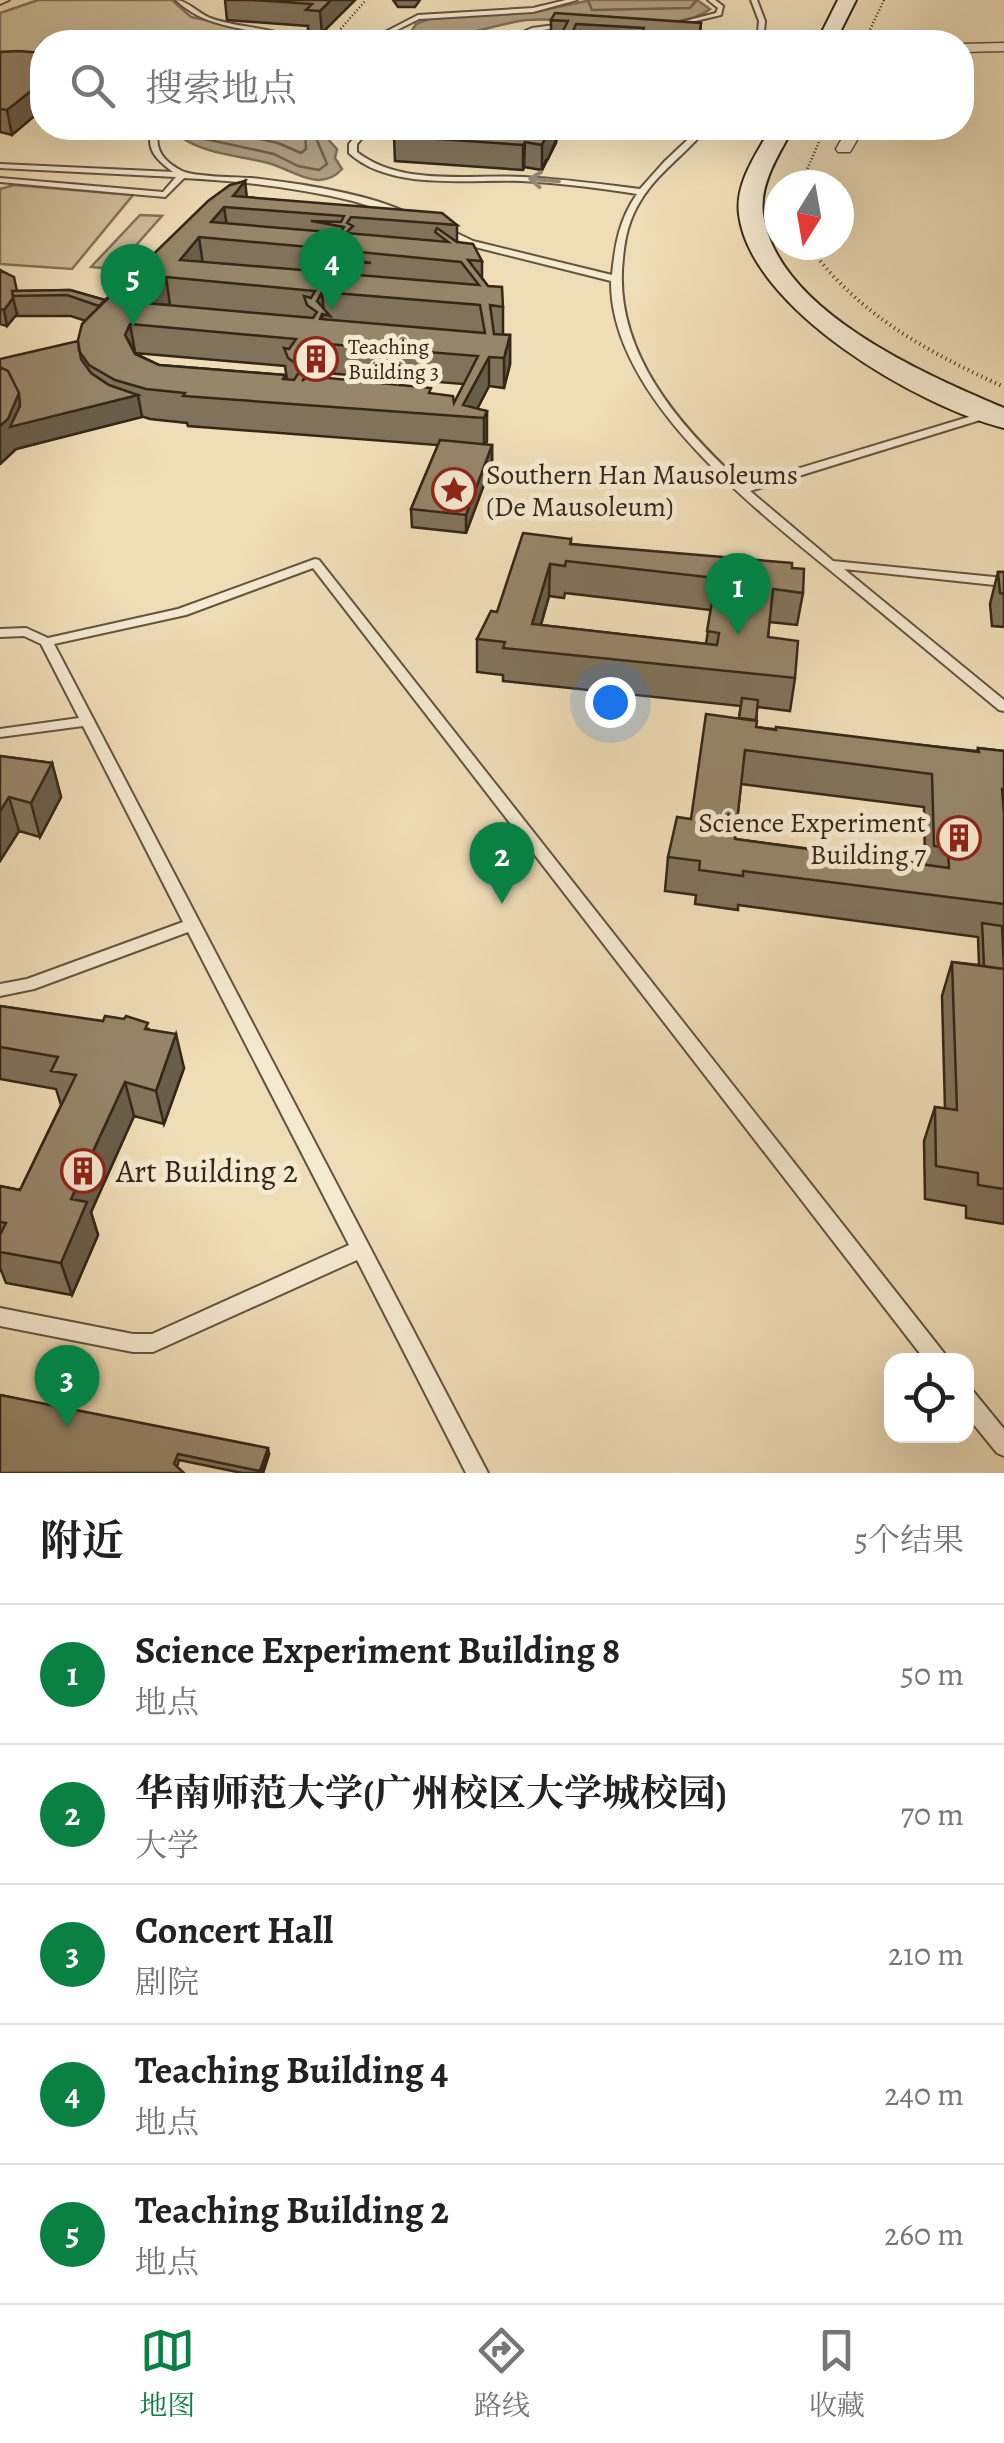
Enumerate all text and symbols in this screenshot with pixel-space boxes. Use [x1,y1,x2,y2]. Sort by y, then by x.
search box [30,30,974,140]
icon: search [65,58,120,113]
text: 搜索地点 [145,62,297,114]
north arrow [764,170,854,260]
one-way arrow [528,171,561,190]
pin: 4 [300,228,364,310]
pin: 5 [100,244,166,326]
place label: Teaching Building 3 [348,332,439,387]
building icon: Teaching Building 3 [293,336,339,382]
place label: Southern Han Mausoleums (De Mausoleum) [486,456,798,526]
place icon: Southern Han Mausoleums (De Mausoleum) [431,467,477,513]
pin: 1 [706,552,770,635]
your location [585,677,636,728]
place label: Science Experiment Building 7 [698,804,926,874]
building icon: Science Experiment Building 7 [936,815,982,861]
pin: 2 [470,822,534,904]
building icon: Art Building 2 [60,1148,106,1194]
place label: Art Building 2 [115,1149,298,1193]
pin: 3 [34,1344,100,1427]
map controls [884,1353,974,1443]
button: locate [884,1353,974,1443]
text: 附近 [40,1512,124,1569]
text: 5个结果 [854,1518,964,1562]
text: Science Experiment Building 8 [135,1624,620,1676]
text: 1 [67,1652,78,1696]
text: 50 m [900,1652,964,1696]
text: 地点 [135,1680,199,1724]
text: 华南师范大学(广州校区大学城校园) [135,1767,727,1819]
text: 2 [65,1792,80,1836]
text: 70 m [901,1792,964,1836]
text: 大学 [135,1823,199,1867]
text: Concert Hall [135,1904,333,1956]
text: 3 [66,1932,79,1976]
text: 210 m [888,1932,964,1976]
text: 剧院 [135,1960,199,2004]
text: Teaching Building 4 [135,2044,448,2096]
text: 4 [65,2072,80,2116]
text: 240 m [884,2072,964,2116]
text: 地点 [135,2100,199,2144]
text: Teaching Building 2 [135,2184,449,2236]
text: 5 [66,2212,79,2256]
text: 260 m [884,2212,964,2256]
text: 地点 [135,2240,199,2284]
tab: 地图 [139,2323,195,2425]
tab: 路线 [474,2323,530,2425]
tab: 收藏 [809,2323,865,2425]

